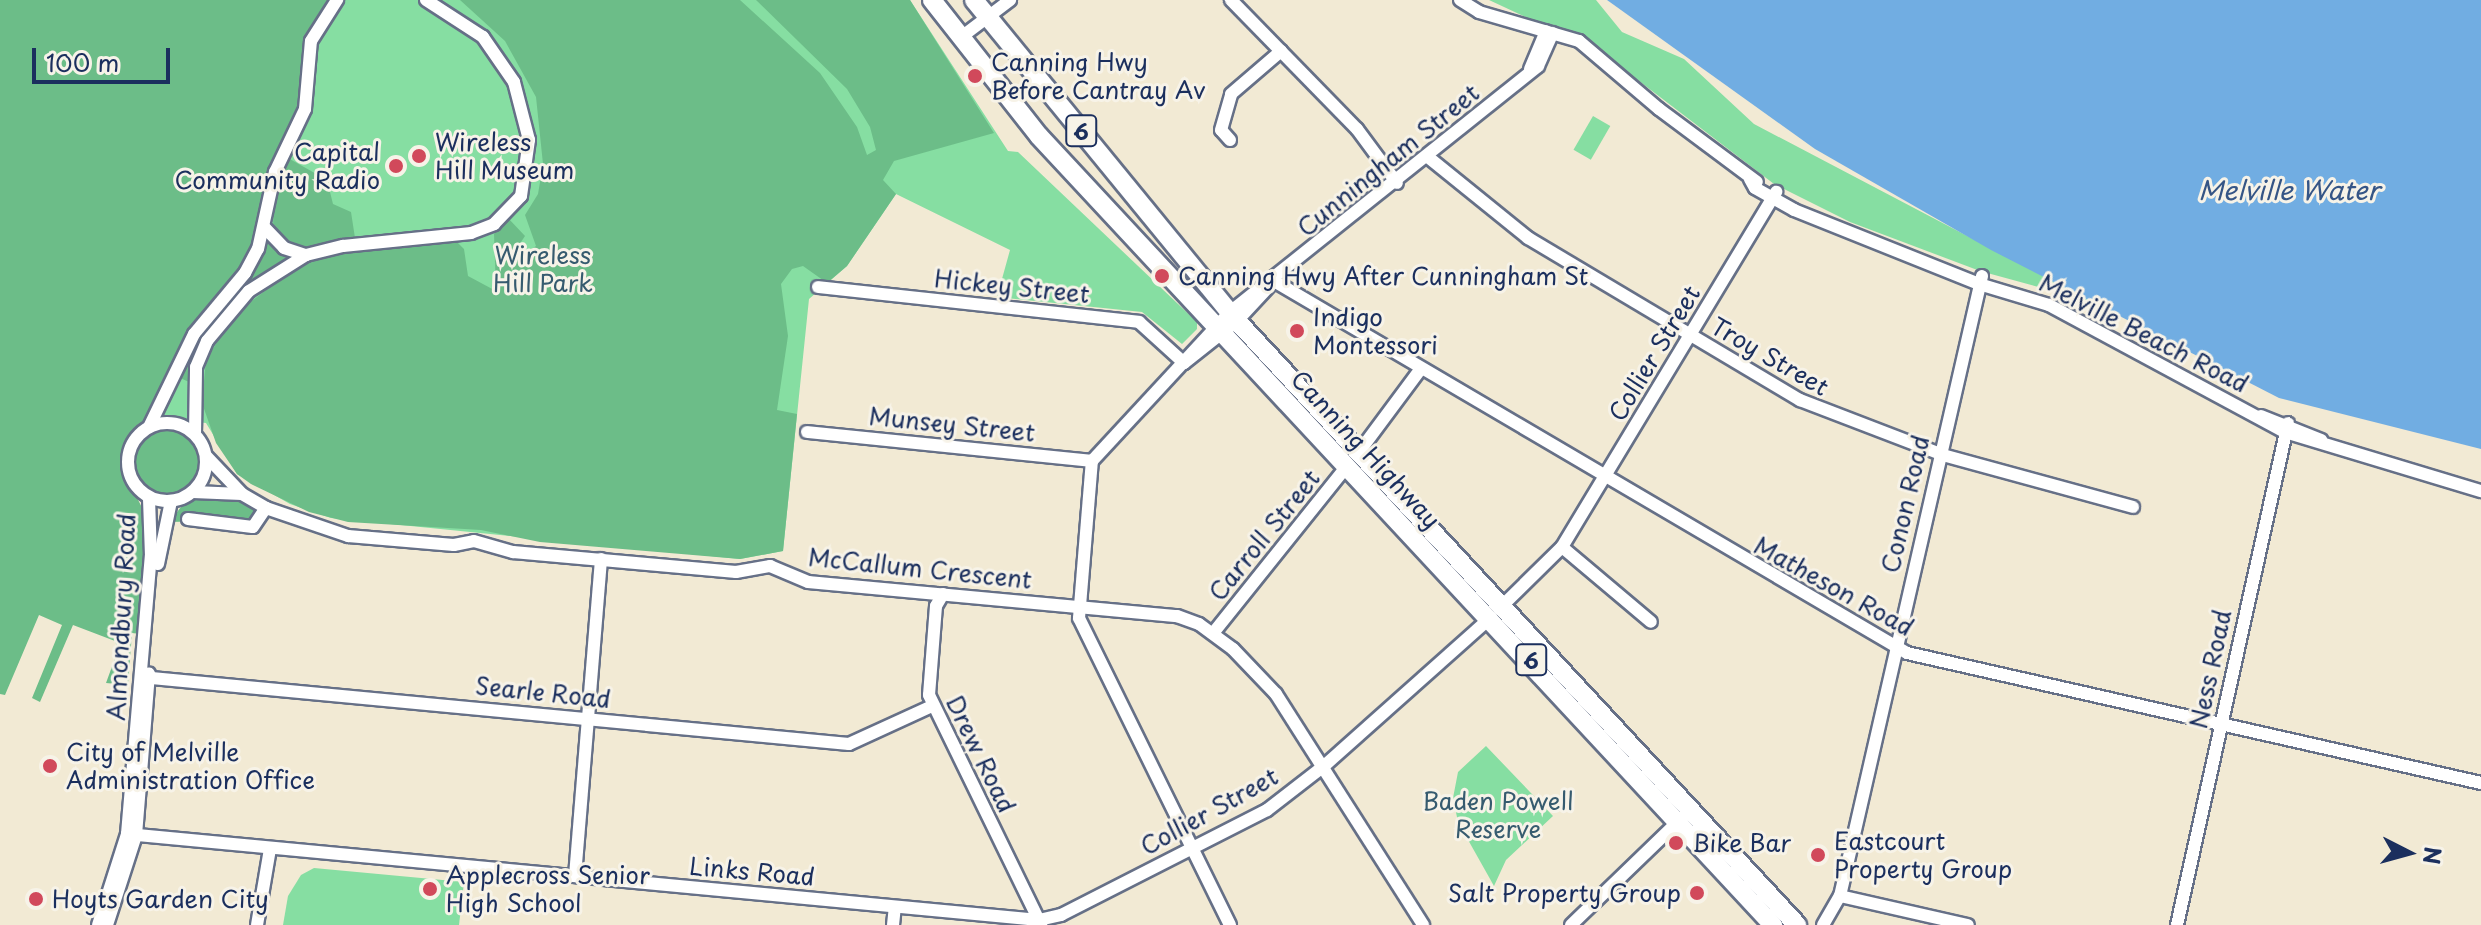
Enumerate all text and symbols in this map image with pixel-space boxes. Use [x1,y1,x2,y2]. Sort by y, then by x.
scale bar [36,32,174,82]
text: 100 m [46,44,119,80]
place label: Canning Hwy Before Cantray Av [991,48,1207,104]
marker: Canning Hwy Before Cantray Av [966,67,984,85]
street label: Cunningham Street [1291,78,1485,242]
road number: 6 [1065,113,1097,149]
place label: Wireless Hill Museum [435,128,575,184]
place label: Capital Community Radio [174,138,380,194]
marker: Wireless Hill Museum [410,147,428,165]
marker: Capital Community Radio [387,157,405,175]
water label: Melville Water [2198,174,2380,206]
park label: Wireless Hill Park [493,241,593,297]
place label: Canning Hwy After Cunningham St [1178,262,1590,290]
street label: Hickey Street [932,263,1092,309]
marker: Canning Hwy After Cunningham St [1153,267,1171,285]
street label: Melville Beach Road [2034,268,2254,398]
street label: Collier Street [1602,280,1706,426]
place label: Indigo Montessori [1313,303,1438,359]
street label: Troy Street [1705,310,1835,402]
marker: Indigo Montessori [1288,322,1306,340]
street label: Canning Highway [1285,364,1447,534]
street label: Munsey Street [867,401,1037,447]
street label: Conon Road [1875,433,1935,575]
street label: Carroll Street [1202,464,1326,606]
street label: Almondbury Road [101,513,141,721]
street label: Matheson Road [1750,530,1918,642]
street label: McCallum Crescent [808,542,1032,594]
street label: Ness Road [2183,607,2237,731]
road number: 6 [1515,642,1547,678]
street label: Searle Road [473,670,613,714]
street label: Drew Road [940,691,1022,817]
place label: City of Melville Administration Office [66,738,315,794]
marker: City of Melville Administration Office [41,757,59,775]
street label: Collier Street [1135,761,1283,861]
park label: Baden Powell Reserve [1422,787,1574,843]
north arrow [2369,813,2449,893]
place label: Eastcourt Property Group [1834,827,2014,883]
place label: Bike Bar [1692,829,1793,857]
marker: Bike Bar [1667,834,1685,852]
text: N [2416,845,2451,866]
marker: Eastcourt Property Group [1809,846,1827,864]
street label: Links Road [688,851,816,891]
place label: Applecross Senior High School [446,861,651,917]
place label: Salt Property Group [1447,879,1681,907]
marker: Applecross Senior High School [421,880,439,898]
marker: Salt Property Group [1688,884,1706,902]
place label: Hoyts Garden City [52,885,268,913]
marker: Hoyts Garden City [27,890,45,908]

